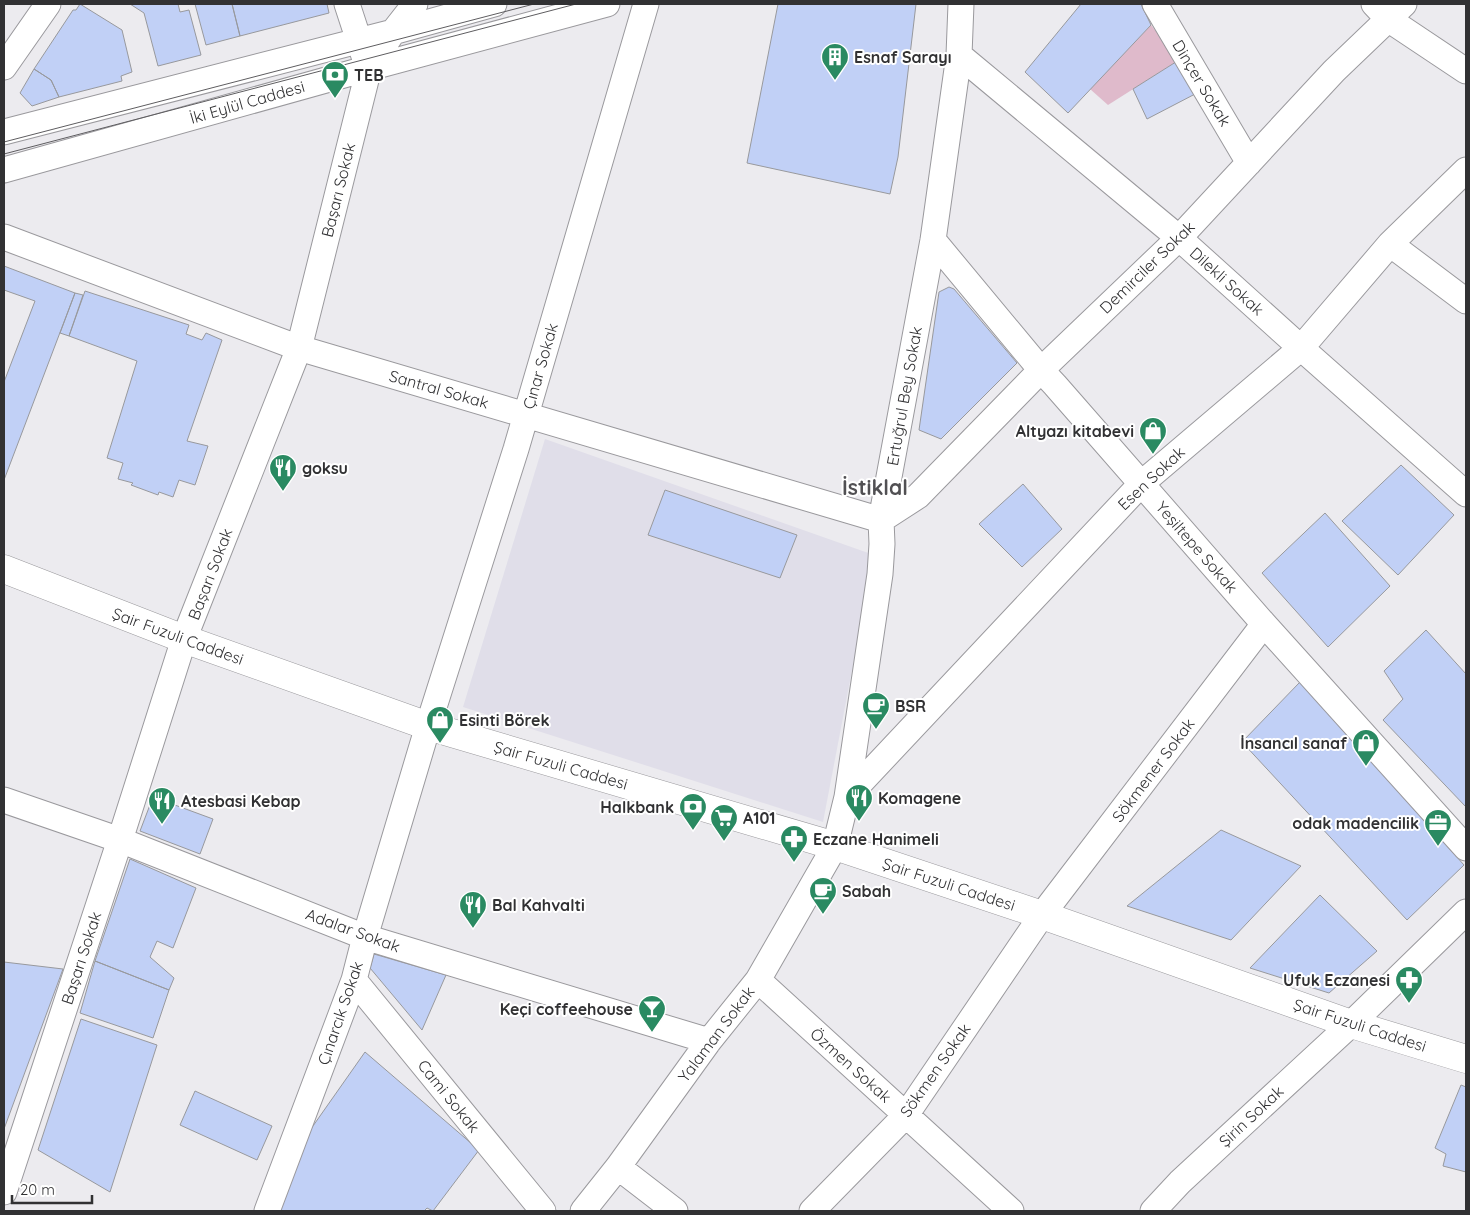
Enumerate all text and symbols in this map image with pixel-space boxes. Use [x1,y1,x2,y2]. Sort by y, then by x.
street label: Dinçer Sokak [1168,36,1236,130]
building icon: Esnaf Sarayı [820,42,850,81]
place label: Esnaf Sarayı [854,47,952,67]
bank icon: TEB [320,60,350,99]
place label: TEB [354,65,384,85]
street label: İki Eylül Caddesi [187,76,307,128]
street label: Başarı Sokak [317,141,359,239]
street label: Demirciler Sokak [1095,216,1199,318]
street label: Dilekli Sokak [1186,243,1268,319]
street label: Çınar Sokak [518,321,562,411]
street label: Ertuğrul Bey Sokak [882,325,926,467]
street label: Santral Sokak [387,365,491,413]
shop icon: Altyazı kitabevi [1138,416,1168,455]
place label: Altyazı kitabevi [1016,421,1134,441]
street label: Esen Sokak [1113,442,1189,514]
restaurant icon: goksu [268,453,298,492]
place label: goksu [302,458,348,478]
district label: İstiklal [842,474,908,500]
street label: Yeşiltepe Sokak [1152,497,1242,597]
street label: Başarı Sokak [183,525,237,623]
street label: Şair Fuzuli Caddesi [110,603,246,669]
cafe icon: BSR [861,691,891,730]
place label: BSR [895,696,926,716]
shop icon: Esinti Börek [425,705,455,744]
place label: Esinti Börek [459,710,550,730]
street label: Sökmener Sokak [1107,714,1199,826]
shop icon: İnsancıl sanaf [1351,728,1381,767]
place label: İnsancıl sanaf [1240,733,1347,753]
street label: Şair Fuzuli Caddesi [492,736,630,794]
restaurant icon: Komagene [844,783,874,822]
restaurant icon: Atesbasi Kebap [147,786,177,825]
place label: Komagene [878,788,961,808]
place label: Atesbasi Kebap [181,791,301,811]
bank icon: Halkbank [678,792,708,831]
place label: Halkbank [600,797,674,817]
supermarket icon: A101 [709,803,739,842]
place label: A101 [743,808,776,828]
office icon: odak madencilik [1423,808,1453,847]
place label: odak madencilik [1292,813,1419,833]
pharmacy icon: Eczane Hanimeli [779,824,809,863]
place label: Eczane Hanimeli [813,829,939,849]
street label: Şair Fuzuli Caddesi [880,853,1018,915]
cafe icon: Sabah [808,876,838,915]
place label: Sabah [842,881,891,901]
restaurant icon: Bal Kahvalti [458,890,488,929]
place label: Bal Kahvalti [492,895,585,915]
street label: Adalar Sokak [303,904,403,956]
street label: Başarı Sokak [57,909,105,1007]
street label: Çınarcık Sokak [313,958,367,1068]
pharmacy icon: Ufuk Eczanesi [1394,965,1424,1004]
place label: Ufuk Eczanesi [1283,970,1390,990]
street label: Yalaman Sokak [673,982,759,1086]
bar icon: Keçi coffeehouse [637,994,667,1033]
street label: Şair Fuzuli Caddesi [1291,994,1429,1056]
place label: Keçi coffeehouse [500,999,633,1019]
street label: Sökmen Sokak [895,1019,975,1121]
street label: Özmen Sokak [806,1023,896,1107]
street label: Cami Sokak [414,1056,484,1136]
street label: Şirin Sokak [1215,1081,1287,1151]
scale bar [12,1172,92,1204]
text: 20 m [20,1180,55,1199]

